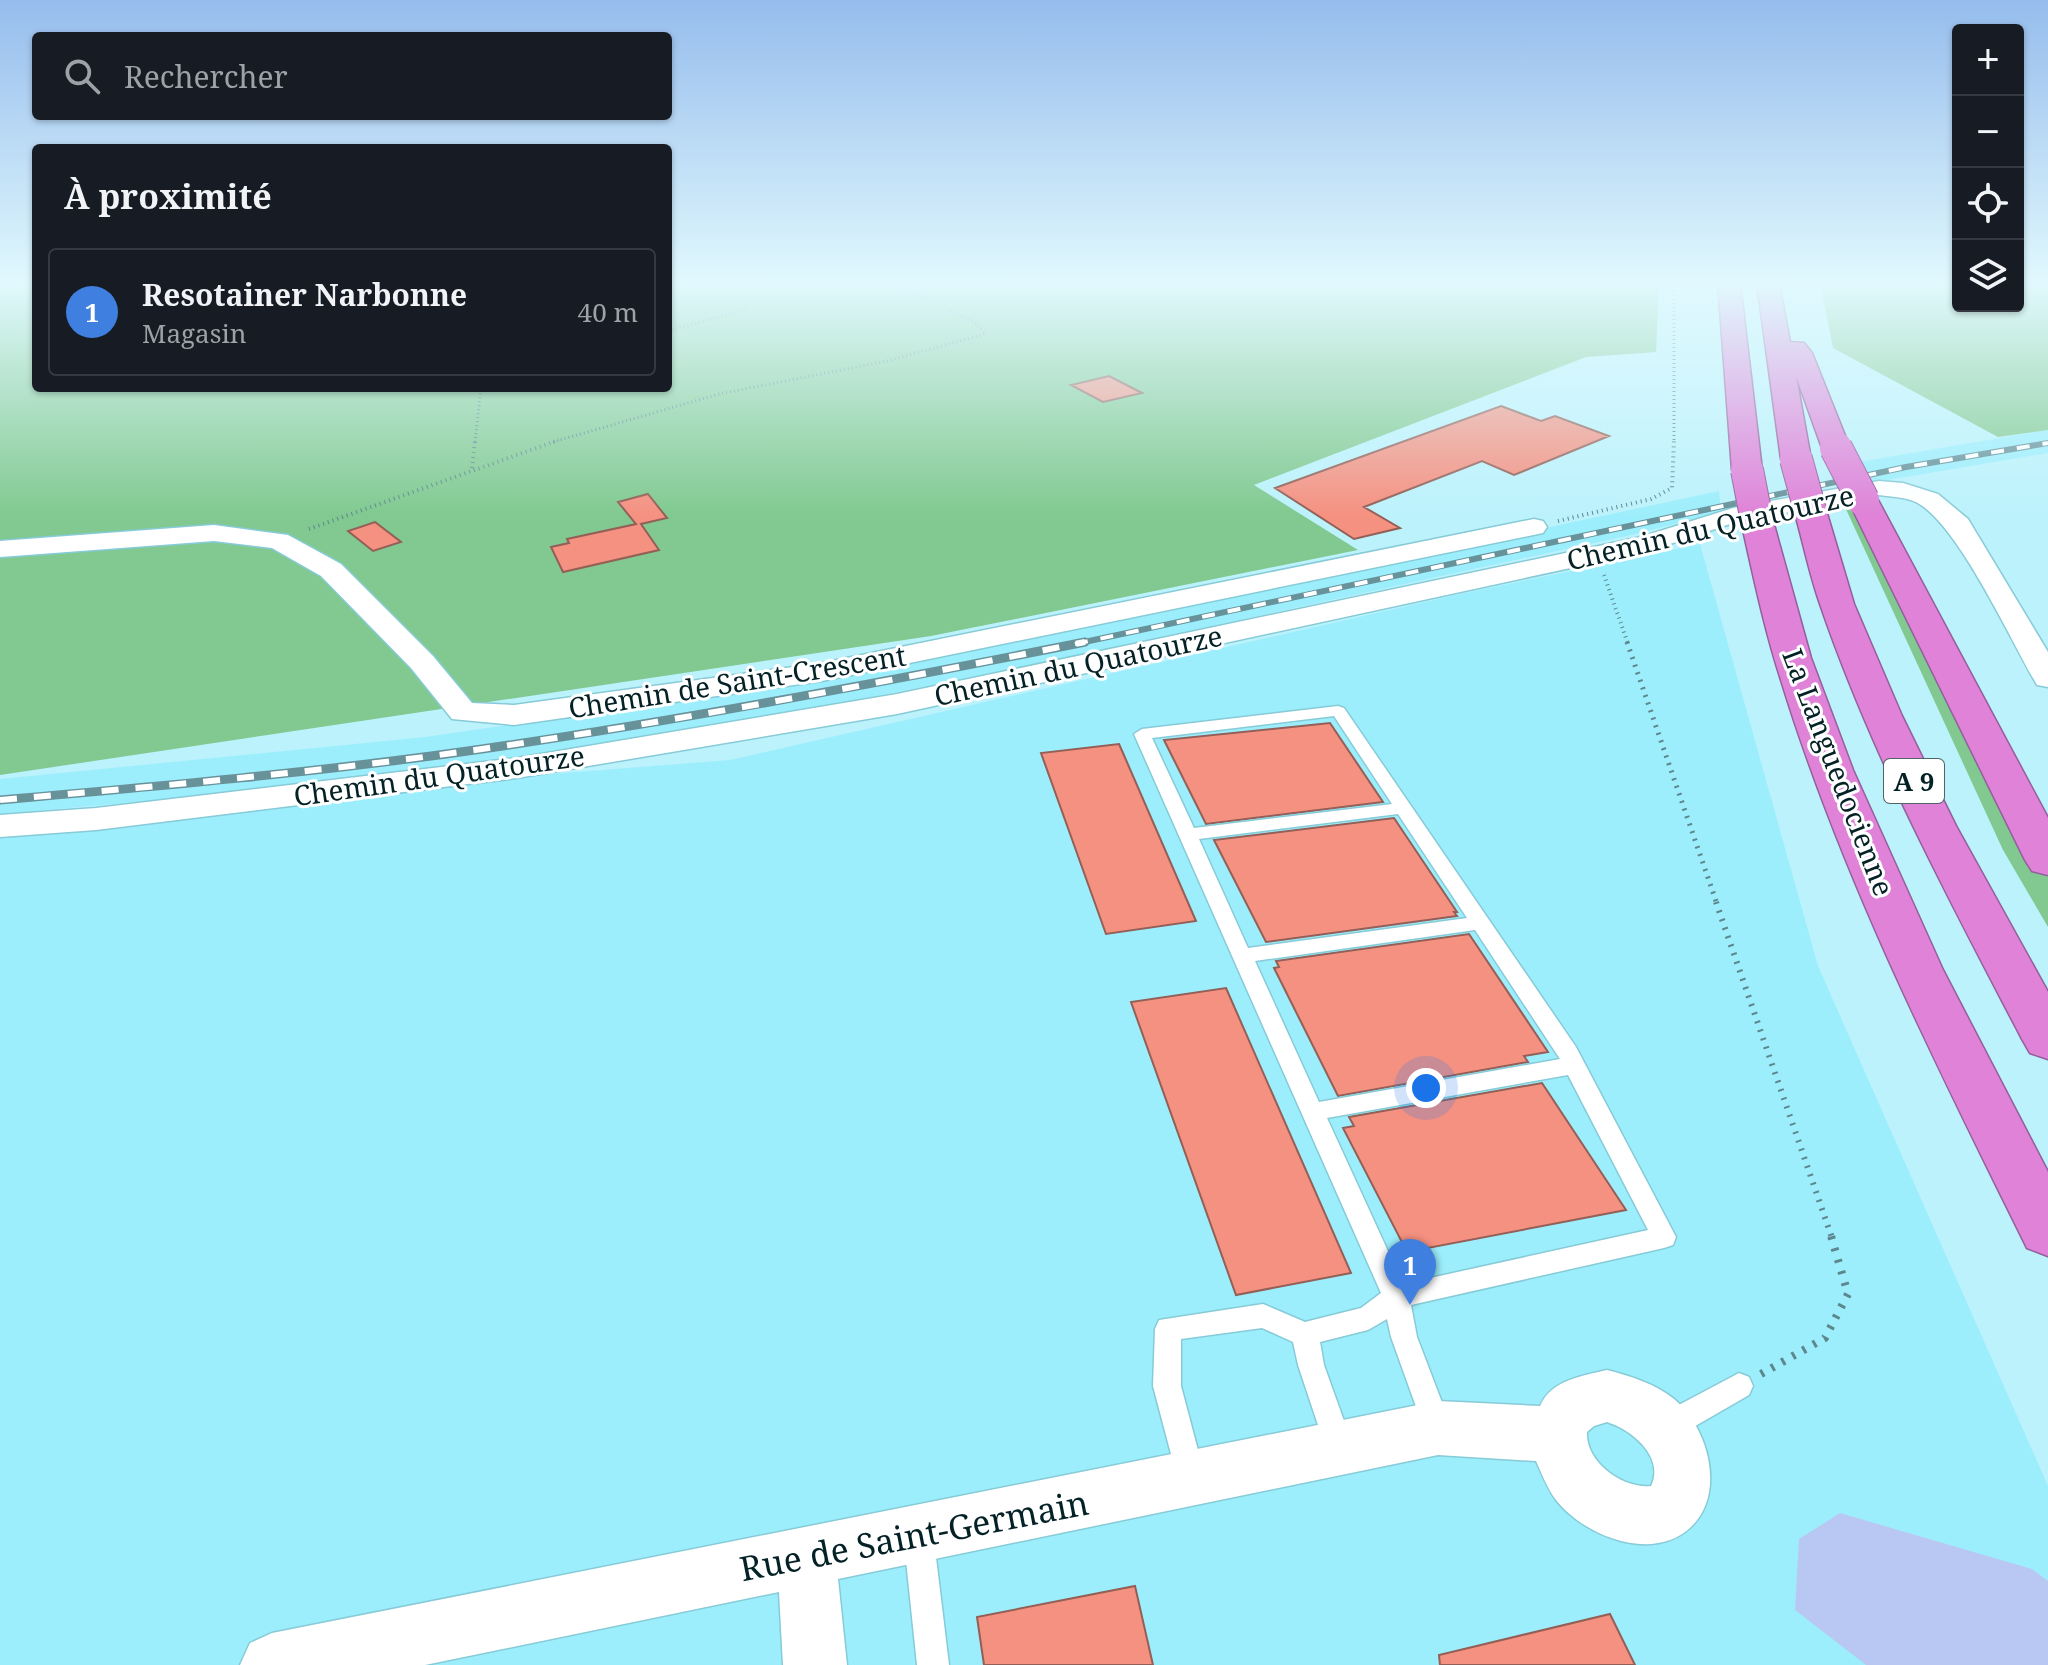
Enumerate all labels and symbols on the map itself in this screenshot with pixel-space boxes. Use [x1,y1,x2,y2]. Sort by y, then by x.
street label: Chemin du Quatourze [1563,475,1857,579]
street label: Chemin du Quatourze [930,616,1226,714]
street label: Chemin de Saint-Crescent [565,636,909,726]
street label: La Languedocienne [1774,643,1904,901]
street label: Chemin du Quatourze [291,736,587,814]
road number: A 9 [1884,759,1944,803]
your location [1406,1068,1446,1108]
pin: 1 [1384,1239,1436,1305]
street label: Rue de Saint-Germain [736,1479,1092,1591]

